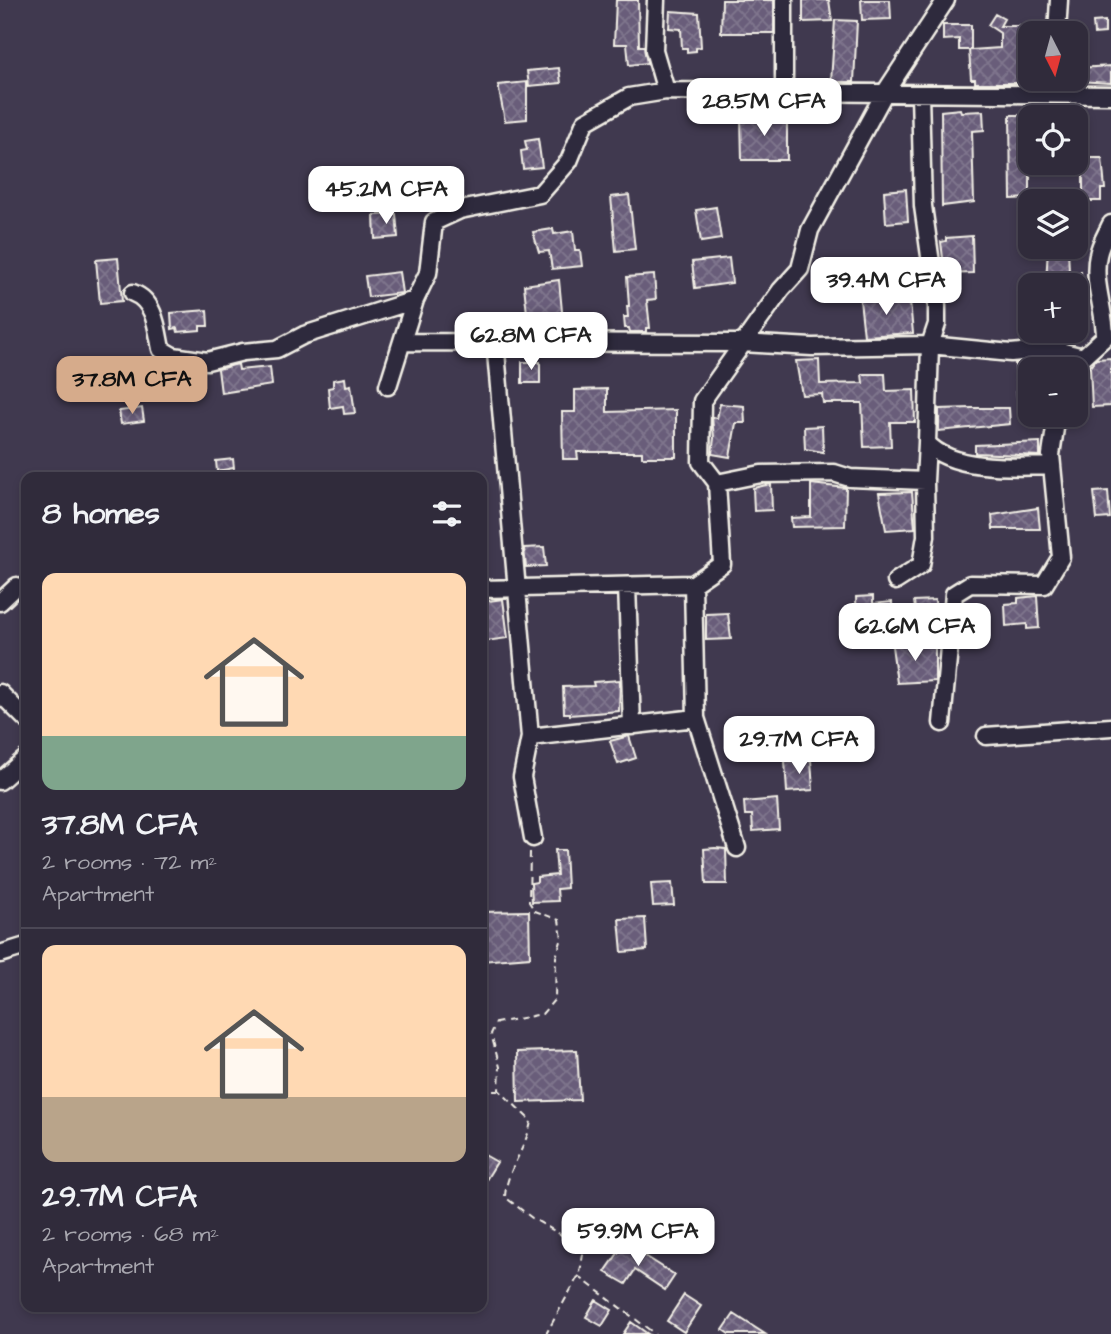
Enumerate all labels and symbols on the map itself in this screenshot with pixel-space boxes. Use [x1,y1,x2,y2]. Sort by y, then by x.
north arrow [1018,21,1088,91]
pin: 28.5M CFA [684,78,844,138]
pin: 45.2M CFA [306,166,466,226]
pin: 39.4M CFA [806,258,966,317]
pin: 62.8M CFA [451,312,611,372]
pin: 37.8M CFA [52,356,212,416]
pin: 62.6M CFA [835,604,995,663]
pin: 29.7M CFA [719,716,879,776]
pin: 59.9M CFA [558,1208,718,1268]

